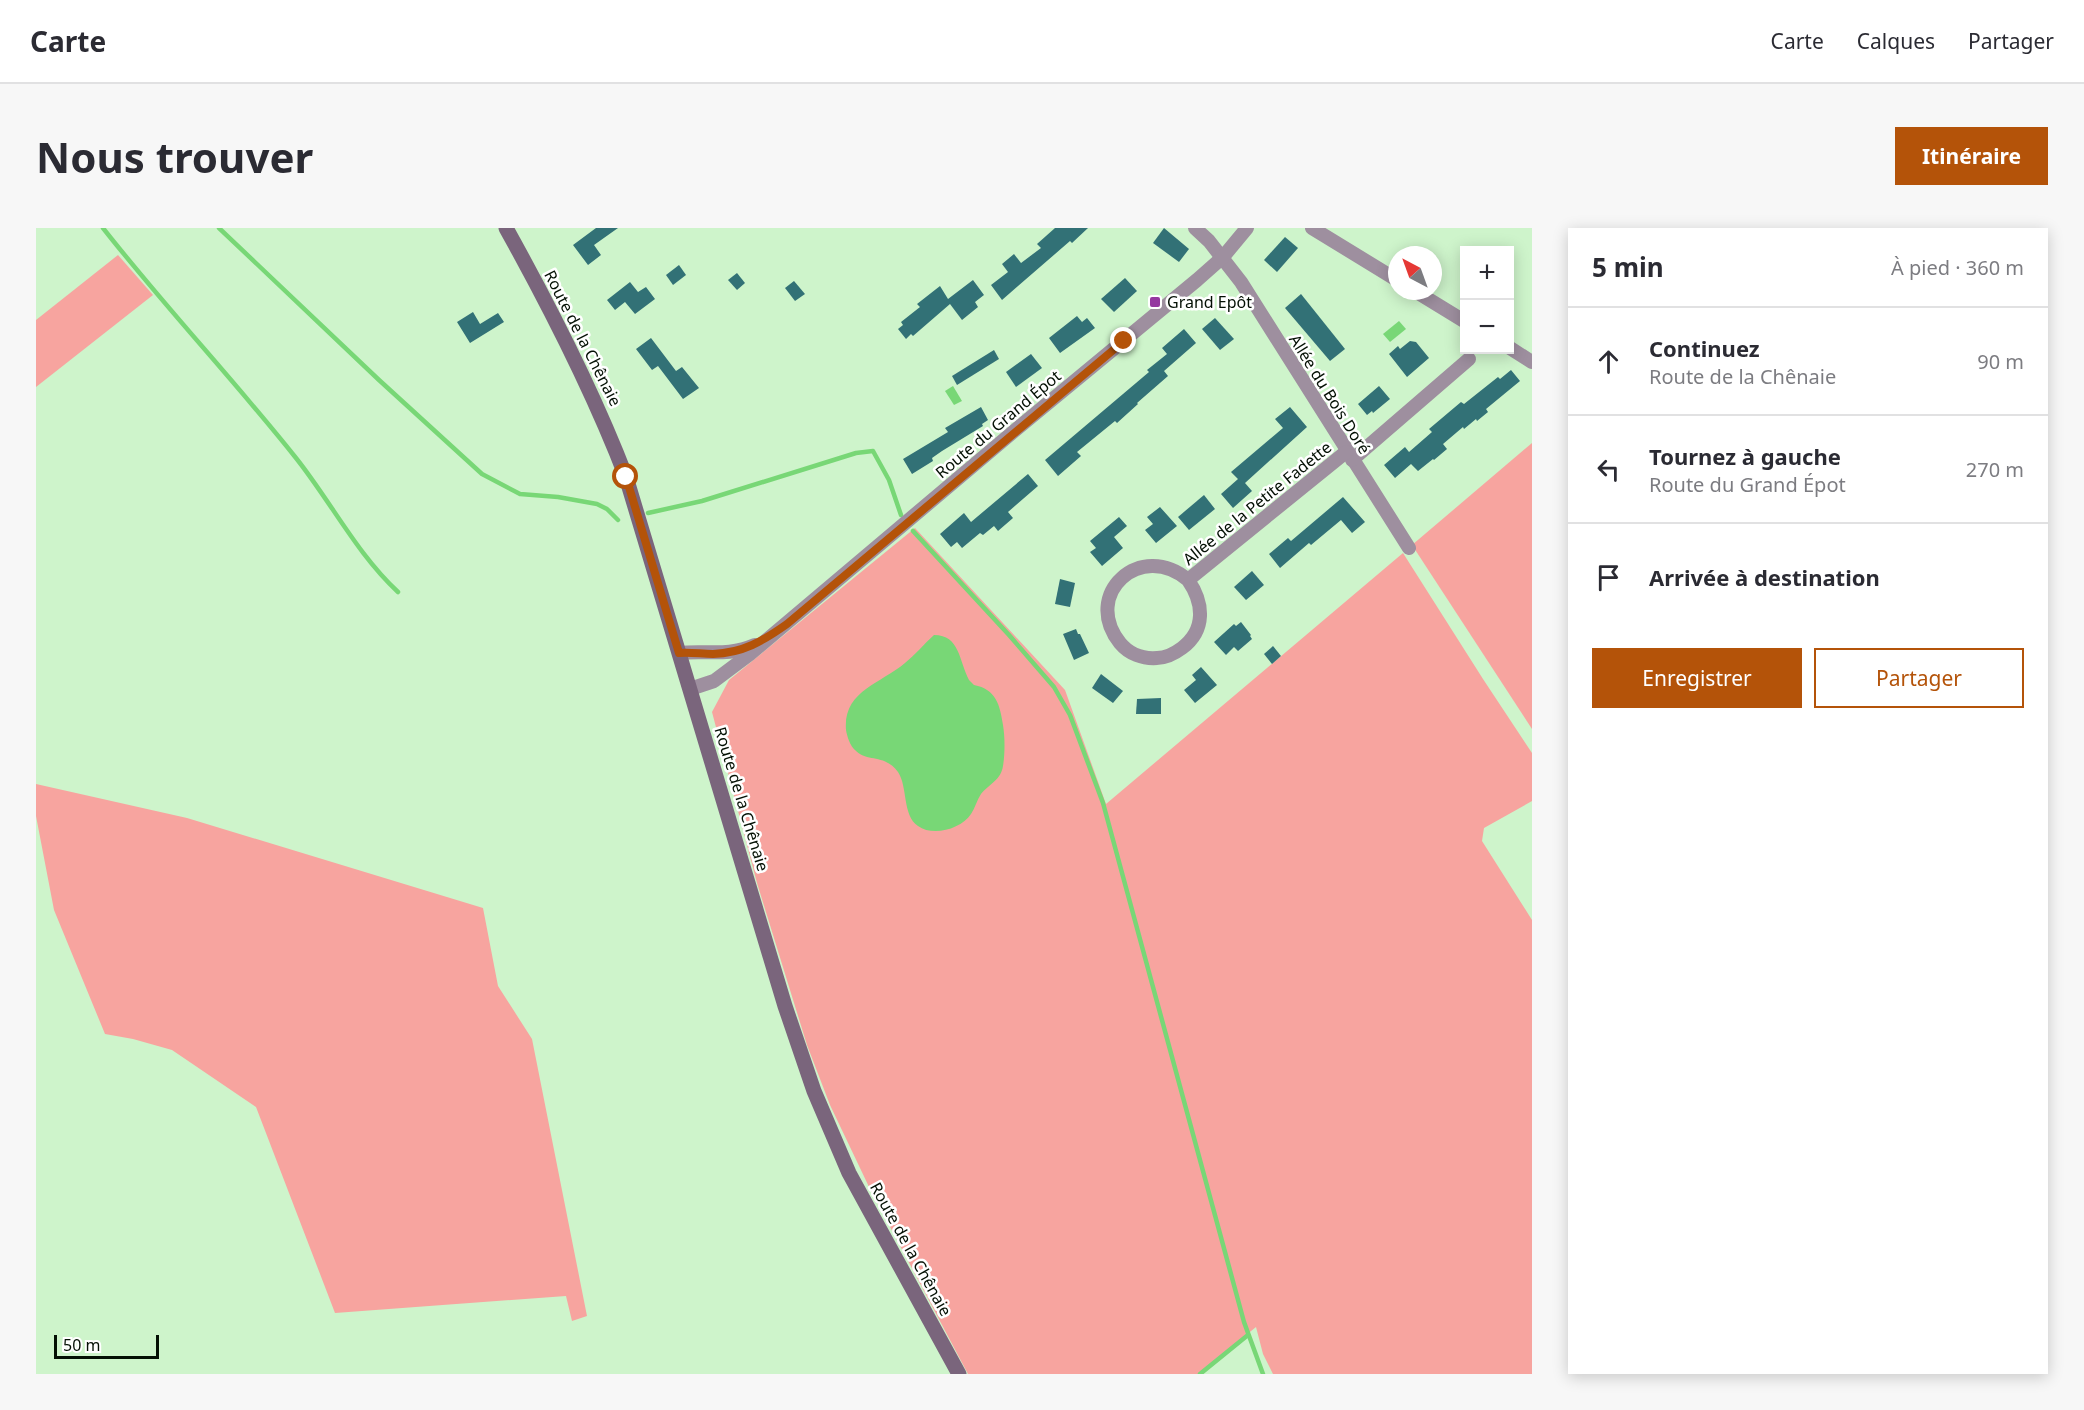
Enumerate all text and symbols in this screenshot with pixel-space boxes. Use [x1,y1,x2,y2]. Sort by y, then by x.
text: Carte [30,22,106,60]
text: Carte [1771,27,1824,55]
text: Calques [1857,27,1935,55]
text: Partager [1968,27,2054,55]
button: Itinéraire [1895,127,2048,185]
text: Nous trouver [36,128,313,185]
north arrow [1388,246,1442,300]
map controls [1460,246,1514,354]
button: + [1460,246,1514,300]
text: 5 min [1592,249,1664,285]
text: À pied · 360 m [1891,254,2024,281]
street label: Route de la Chênaie [539,266,627,410]
place label: Grand Epôt [1167,291,1252,313]
marker: Grand Epôt [1148,295,1162,309]
button: − [1460,300,1514,354]
route end [1110,327,1136,353]
street label: Allée du Bois Doré [1284,330,1376,458]
text: Continuez [1649,333,1760,363]
icon: ahead [1592,345,1625,378]
text: 90 m [1977,348,2024,375]
text: Route de la Chênaie [1649,363,1836,390]
street label: Route du Grand Épot [931,365,1066,483]
street label: Allée de la Petite Fadette [1178,436,1336,570]
text: Tournez à gauche [1649,441,1841,471]
icon: left [1592,453,1625,486]
text: 270 m [1966,456,2024,483]
route start [612,463,638,489]
text: Route du Grand Épot [1649,471,1846,498]
icon: arrive [1592,561,1625,594]
text: Arrivée à destination [1649,562,1880,592]
button: Enregistrer [1592,648,1802,708]
button: Partager [1814,648,2024,708]
street label: Route de la Chênaie [710,724,774,874]
street label: Route de la Chênaie [865,1178,957,1320]
scale bar [54,1332,159,1360]
text: 50 m [63,1334,100,1356]

